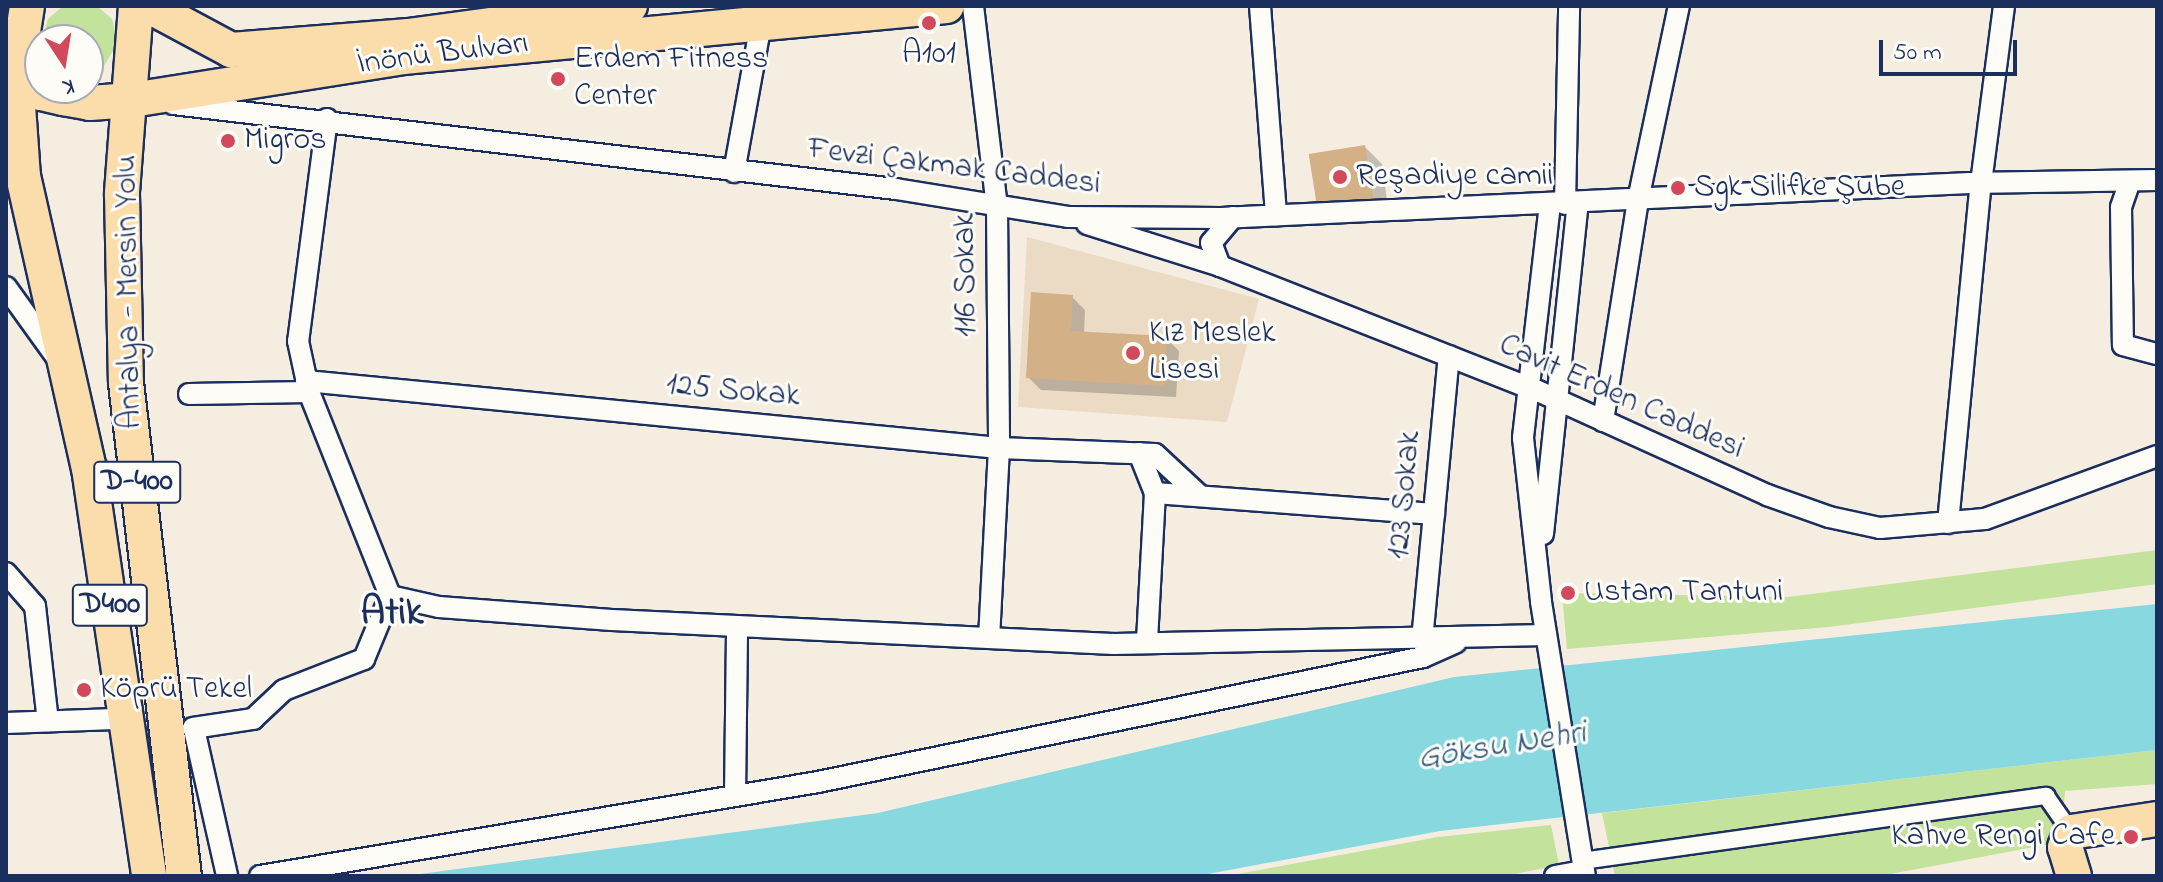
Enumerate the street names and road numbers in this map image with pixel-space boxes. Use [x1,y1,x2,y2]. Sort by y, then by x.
street label: İnönü Bulvarı [355,25,531,85]
street label: Fevzi Çakmak Caddesi [805,131,1103,205]
street label: Antalya - Mersin Yolu [108,154,152,430]
street label: 116 Sokak [947,213,987,337]
street label: Cavit Erden Caddesi [1492,327,1750,469]
street label: 125 Sokak [665,367,801,417]
street label: 123 Sokak [1381,429,1431,561]
road number: D-400 [93,456,181,508]
road number: D400 [70,579,150,631]

